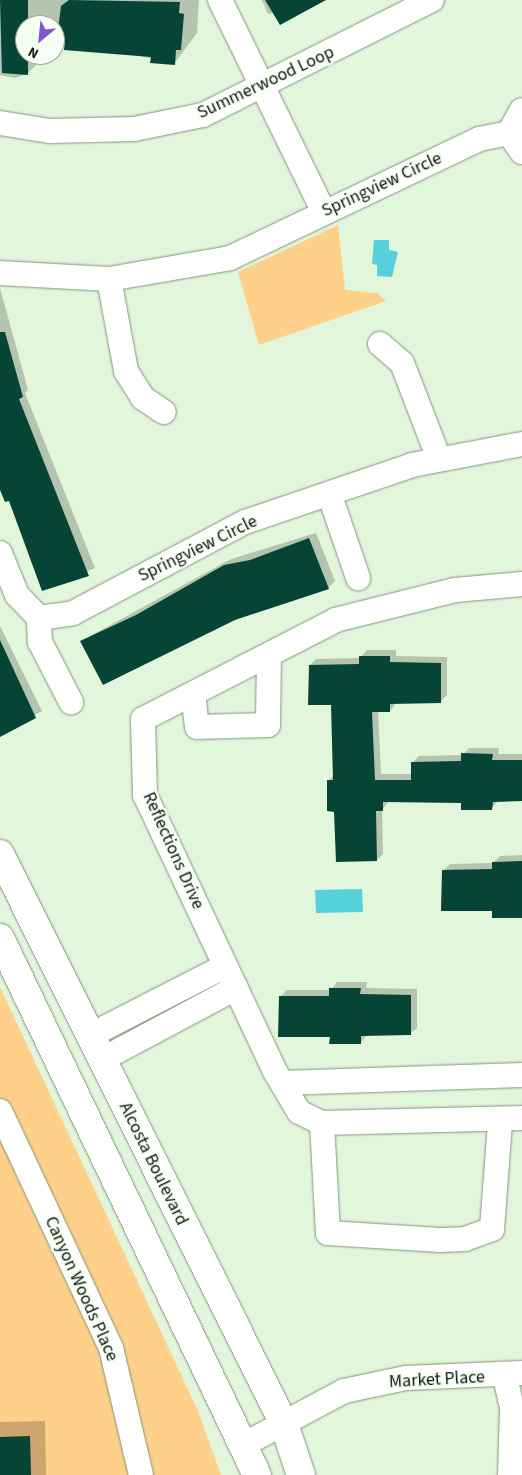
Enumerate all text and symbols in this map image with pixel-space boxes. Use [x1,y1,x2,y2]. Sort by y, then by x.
north arrow [15,15,65,65]
text: N [25,41,42,63]
street label: Summerwood Loop [194,42,338,124]
street label: Springview Circle [319,148,445,222]
street label: Springview Circle [135,511,261,587]
street label: Reflections Drive [138,789,208,913]
street label: Alcosta Boulevard [114,1099,192,1229]
street label: Canyon Woods Place [39,1213,123,1365]
street label: Market Place [388,1367,486,1393]

